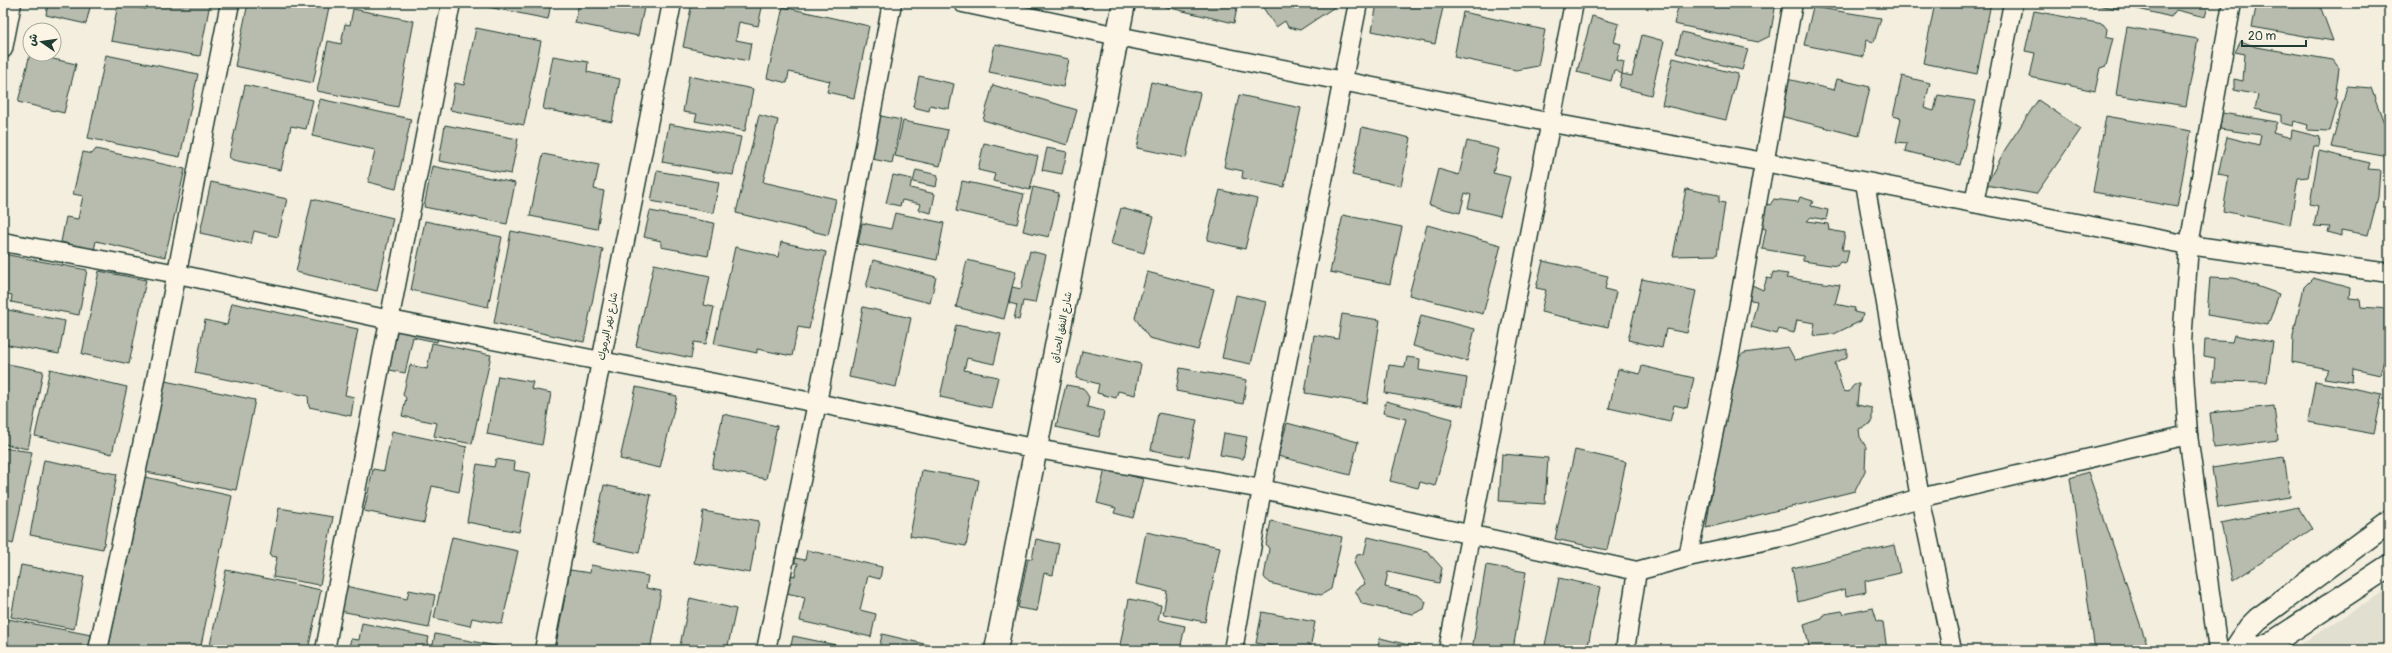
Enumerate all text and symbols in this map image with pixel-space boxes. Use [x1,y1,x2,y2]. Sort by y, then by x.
north arrow [22,22,62,62]
scale bar [2242,22,2306,48]
text: 20 m [2248,29,2277,44]
text: ش [25,33,40,47]
street label: شارع النفق الحدأق [1049,290,1076,364]
street label: شارع نهر اليرموك [595,291,622,362]

